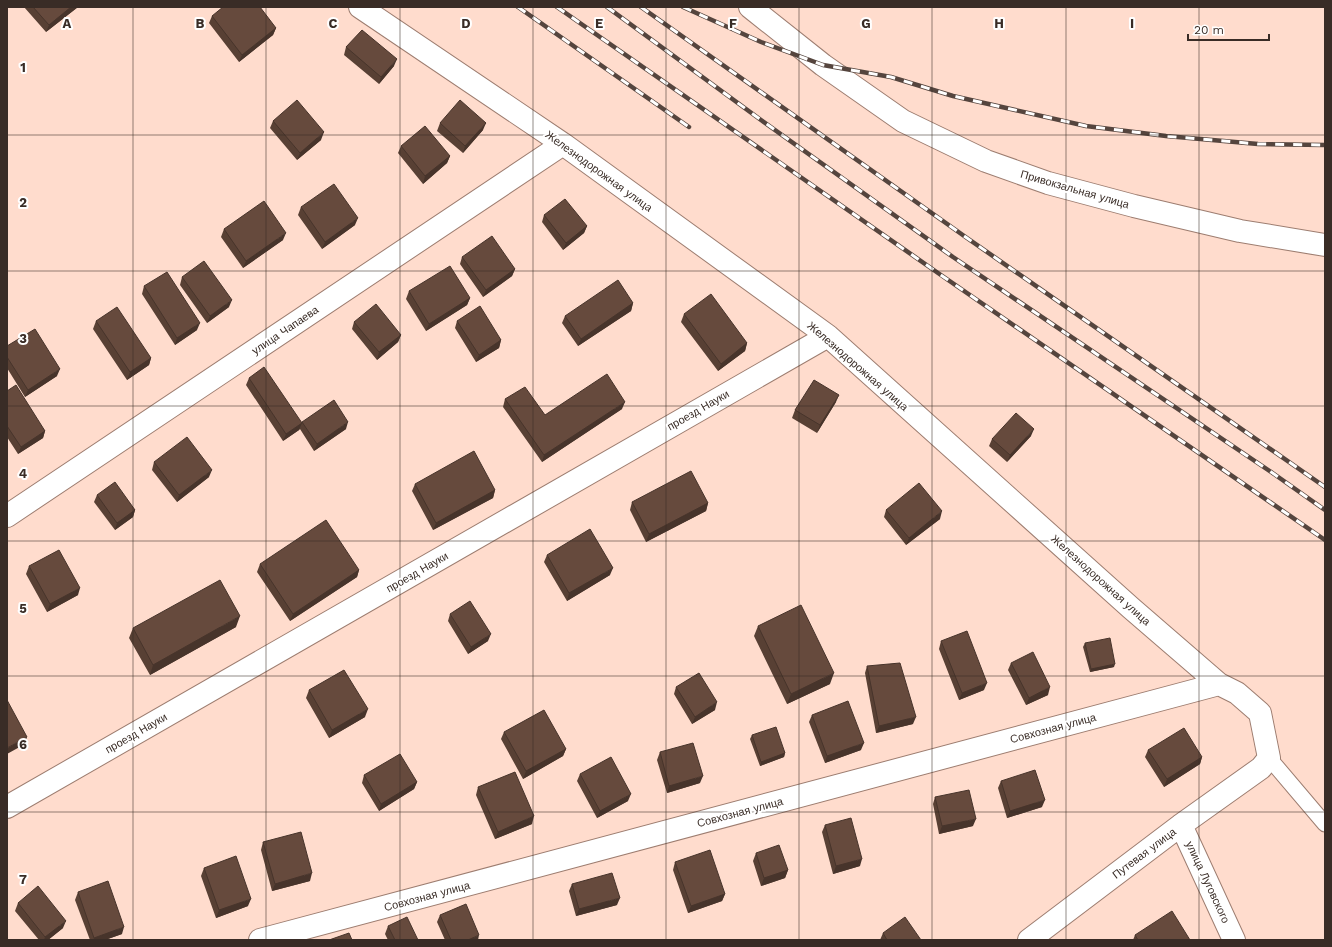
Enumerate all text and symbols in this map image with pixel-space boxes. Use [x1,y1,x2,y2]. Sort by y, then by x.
text: A [63,16,72,31]
text: B [196,16,205,31]
text: C [329,16,338,31]
text: D [461,16,471,31]
text: E [595,16,603,31]
text: F [729,16,737,31]
text: G [861,16,871,31]
text: H [994,16,1004,31]
text: I [1130,16,1134,31]
scale bar [1188,16,1269,42]
text: 20 m [1194,23,1224,37]
text: 1 [20,60,26,75]
street label: Железнодорожная улица [543,128,656,215]
street label: Привокзальная улица [1019,168,1132,211]
text: 2 [19,195,27,210]
street label: улица Чапаева [250,303,322,357]
street label: Железнодорожная улица [805,319,911,414]
text: 3 [19,331,27,346]
street label: проезд Науки [665,387,732,433]
text: 4 [19,466,28,481]
street label: Железнодорожная улица [1048,532,1154,629]
street label: проезд Науки [384,549,451,595]
text: 5 [19,601,27,616]
street label: проезд Науки [103,710,170,756]
street label: Совхозная улица [1009,711,1098,746]
text: 6 [19,737,27,752]
street label: Совхозная улица [696,795,785,830]
street label: Путевая улица [1110,825,1179,882]
street label: улица Луговского [1183,839,1232,925]
text: 7 [19,872,27,887]
street label: Совхозная улица [383,879,472,914]

